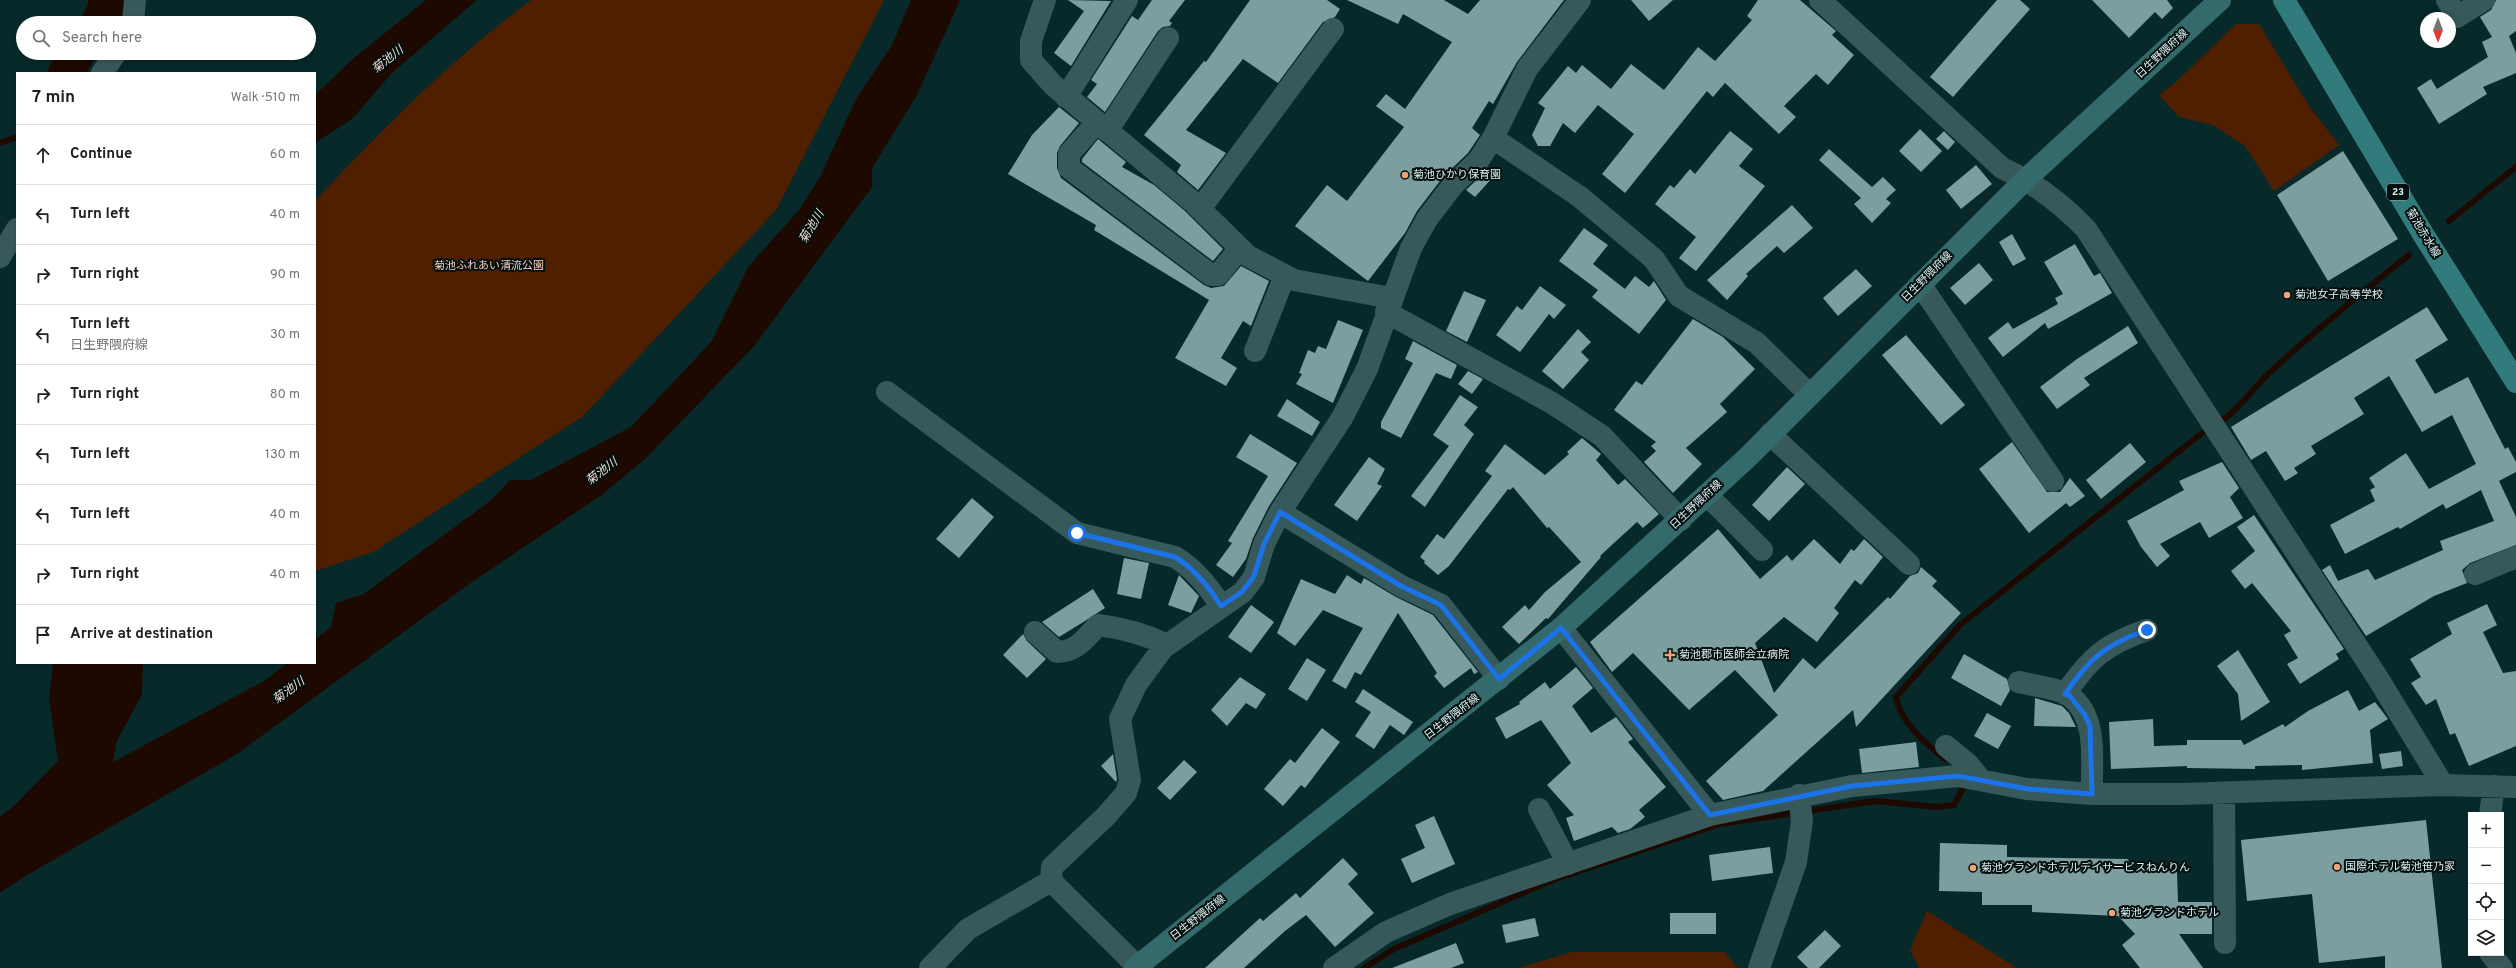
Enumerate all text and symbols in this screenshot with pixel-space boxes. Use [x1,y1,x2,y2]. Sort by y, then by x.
north arrow [2420,12,2456,48]
search box [16,16,316,60]
street label: 日生野隈府線 [2133,26,2191,82]
icon: search [30,27,52,49]
text: Search here [62,29,142,48]
water label: 菊池川 [369,41,409,77]
text: 7 min [32,87,75,109]
text: Walk · 510 m [231,90,300,106]
icon: ahead [32,144,54,166]
text: Continue [70,145,132,164]
text: 60 m [270,147,300,163]
place label: 菊池ひかり保育園 [1413,168,1501,182]
marker: 菊池ひかり保育園 [1400,170,1410,180]
road number: 23 [2387,184,2409,200]
icon: left [32,204,54,226]
text: Turn left [70,205,130,224]
water label: 菊池川 [796,206,829,247]
street label: 菊池赤水線 [2403,206,2443,260]
text: 40 m [270,207,300,223]
street label: 日生野隈府線 [1899,249,1955,305]
park label: 菊池ふれあい清流公園 [434,259,544,273]
icon: right [32,264,54,286]
text: Turn right [70,265,139,284]
text: 90 m [270,267,300,283]
place label: 菊池女子高等学校 [2295,288,2383,302]
marker: 菊池女子高等学校 [2282,290,2292,300]
text: Turn left [70,315,130,334]
icon: left [32,324,54,346]
text: 30 m [270,327,300,343]
text: 日生野隈府線 [70,338,148,354]
icon: right [32,384,54,406]
text: Turn right [70,385,139,404]
text: 80 m [270,387,300,403]
icon: left [32,444,54,466]
text: Turn left [70,445,130,464]
text: 130 m [265,447,300,463]
water label: 菊池川 [583,454,623,489]
street label: 日生野隈府線 [1667,477,1725,533]
icon: left [32,504,54,526]
text: Turn left [70,505,130,524]
text: 40 m [270,507,300,523]
route start [1068,524,1086,542]
icon: right [32,564,54,586]
text: Turn right [70,565,139,584]
text: 40 m [270,567,300,583]
route end [2138,621,2156,639]
icon: arrive [32,624,54,646]
text: Arrive at destination [70,625,213,644]
place label: 菊池郡市医師会立病院 [1679,648,1789,662]
marker: 菊池郡市医師会立病院 [1664,649,1676,661]
water label: 菊池川 [270,673,310,708]
street label: 日生野隈府線 [1422,691,1482,743]
map controls [2468,812,2504,956]
button: + [2468,812,2504,848]
button: − [2468,848,2504,884]
place label: 国際ホテル菊池笹乃家 [2345,860,2455,874]
place label: 菊池グランドホテルデイサービスねんりん [1981,861,2190,875]
marker: 国際ホテル菊池笹乃家 [2332,862,2342,872]
marker: 菊池グランドホテルデイサービスねんりん [1968,863,1978,873]
button: locate [2468,884,2504,920]
street label: 日生野隈府線 [1168,892,1228,944]
place label: 菊池グランドホテル [2120,906,2219,920]
marker: 菊池グランドホテル [2107,908,2117,918]
button: layers [2468,920,2504,956]

